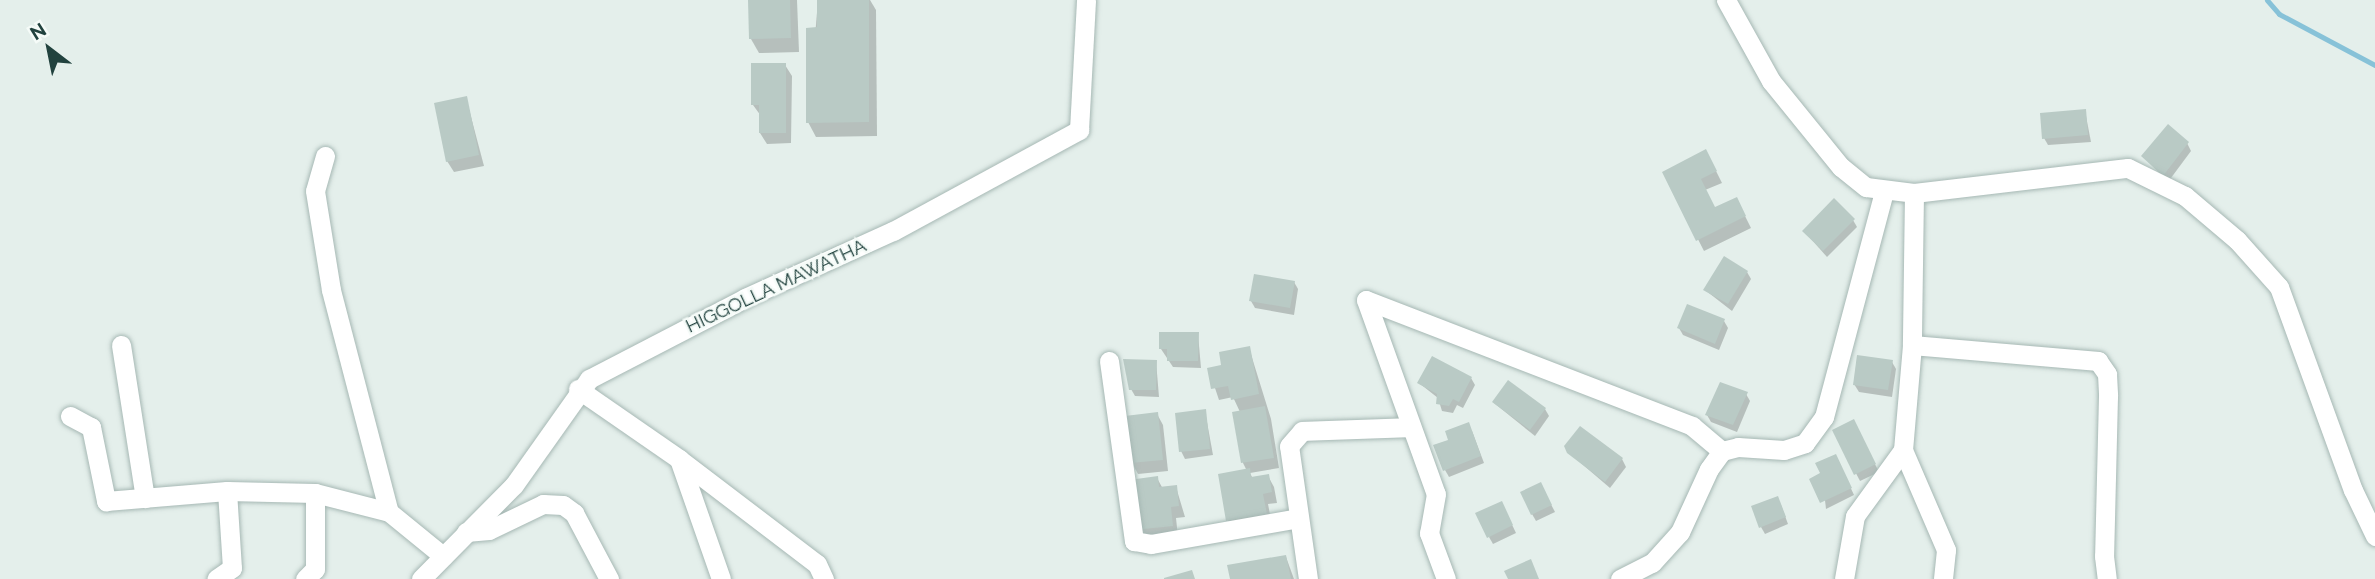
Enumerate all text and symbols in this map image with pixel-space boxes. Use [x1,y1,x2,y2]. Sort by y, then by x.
north arrow [14,14,84,84]
text: N [26,18,50,44]
street label: HIGGOLLA MAWATHA [682,234,870,338]

